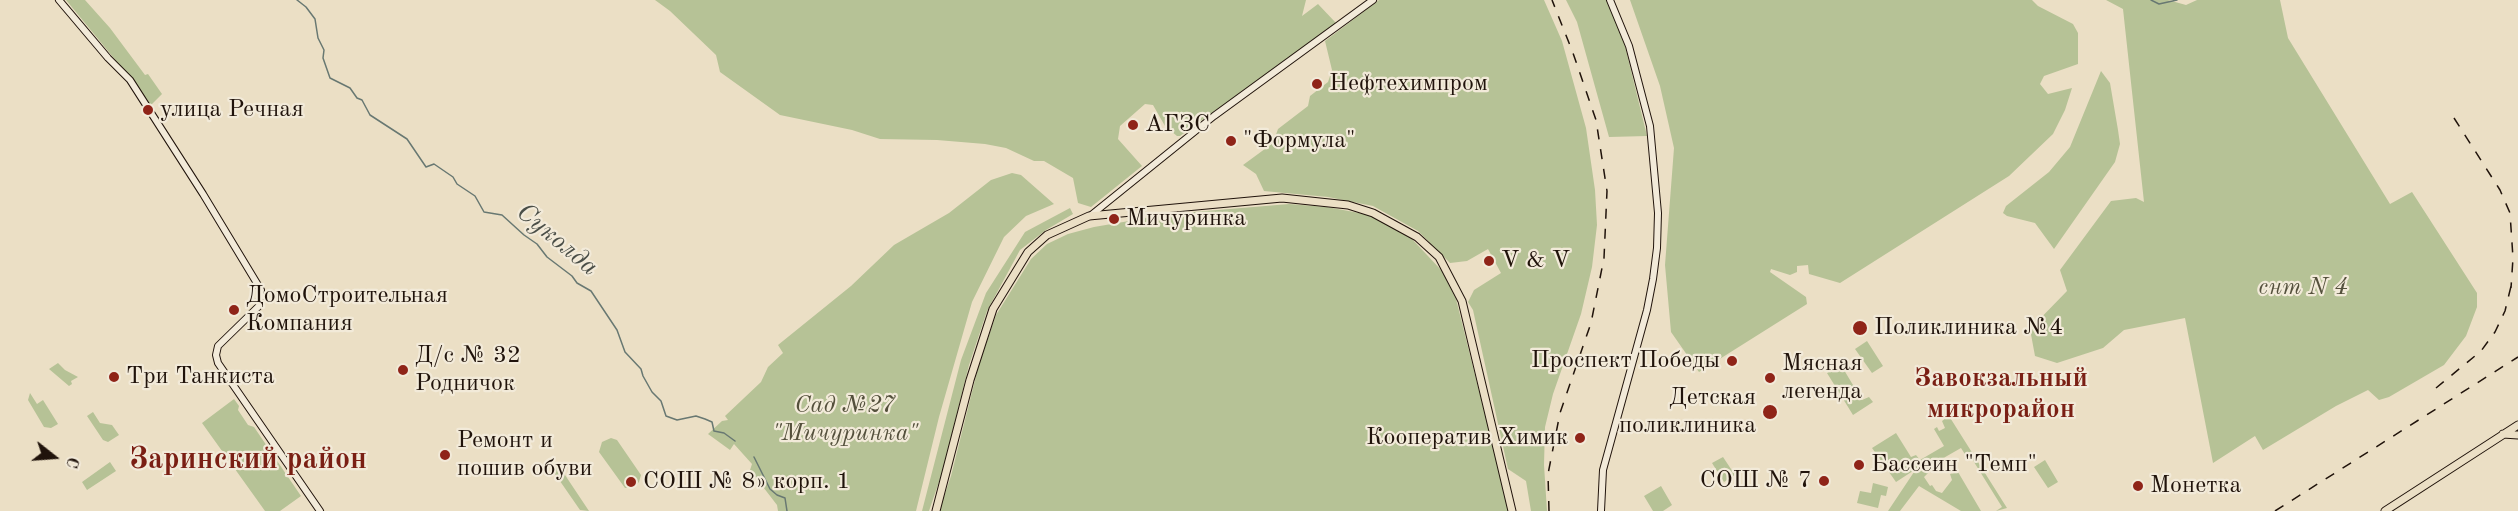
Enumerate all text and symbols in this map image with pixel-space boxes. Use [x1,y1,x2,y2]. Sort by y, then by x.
place label: Нефтехимпром [1329,70,1488,98]
marker: Нефтехимпром [1310,77,1324,91]
place label: улица Речная [160,96,304,124]
marker: улица Речная [141,103,155,117]
place label: АГЗС [1145,111,1210,139]
marker: АГЗС [1126,118,1140,132]
place label: "Формула" [1243,127,1356,155]
marker: "Формула" [1224,134,1238,148]
water label: Суколда [510,197,604,283]
place label: Мичуринка [1126,205,1246,233]
marker: Мичуринка [1107,212,1121,226]
place label: V & V [1501,247,1570,275]
marker: V & V [1482,254,1496,268]
park label: снт N 4 [2258,274,2348,302]
place label: ДомоСтроительная Компания [246,282,448,338]
marker: ДомоСтроительная Компания [227,303,241,317]
place label: Поликлиника №4 [1874,314,2063,342]
marker: Поликлиника №4 [1851,319,1869,337]
place label: Д/с № 32 Родничок [415,342,521,398]
place label: Проспект Победы [1531,347,1720,375]
place label: Мясная легенда [1782,350,1863,406]
marker: Проспект Победы [1725,354,1739,368]
place label: Три Танкиста [126,363,275,391]
marker: Д/с № 32 Родничок [396,363,410,377]
district label: Завокзальный микрорайон [1914,363,2088,426]
marker: Три Танкиста [107,370,121,384]
marker: Мясная легенда [1763,371,1777,385]
place label: Детская поликлиника [1619,384,1756,440]
park label: Сад №27 "Мичуринка" [772,392,918,448]
marker: Детская поликлиника [1761,403,1779,421]
place label: Кооператив Химик [1366,424,1568,452]
north arrow [24,427,84,487]
place label: Ремонт и пошив обуви [457,427,592,483]
marker: Кооператив Химик [1573,431,1587,445]
district label: Заринский район [129,442,367,478]
marker: Ремонт и пошив обуви [438,448,452,462]
place label: Бассеин "Темп" [1871,451,2037,479]
text: С [62,455,80,470]
marker: Бассеин "Темп" [1852,458,1866,472]
place label: СОШ № 7 [1700,467,1812,495]
place label: СОШ № 8» корп. 1 [643,468,850,496]
place label: Монетка [2150,472,2241,500]
marker: СОШ № 7 [1817,474,1831,488]
marker: СОШ № 8» корп. 1 [624,475,638,489]
marker: Монетка [2131,479,2145,493]

